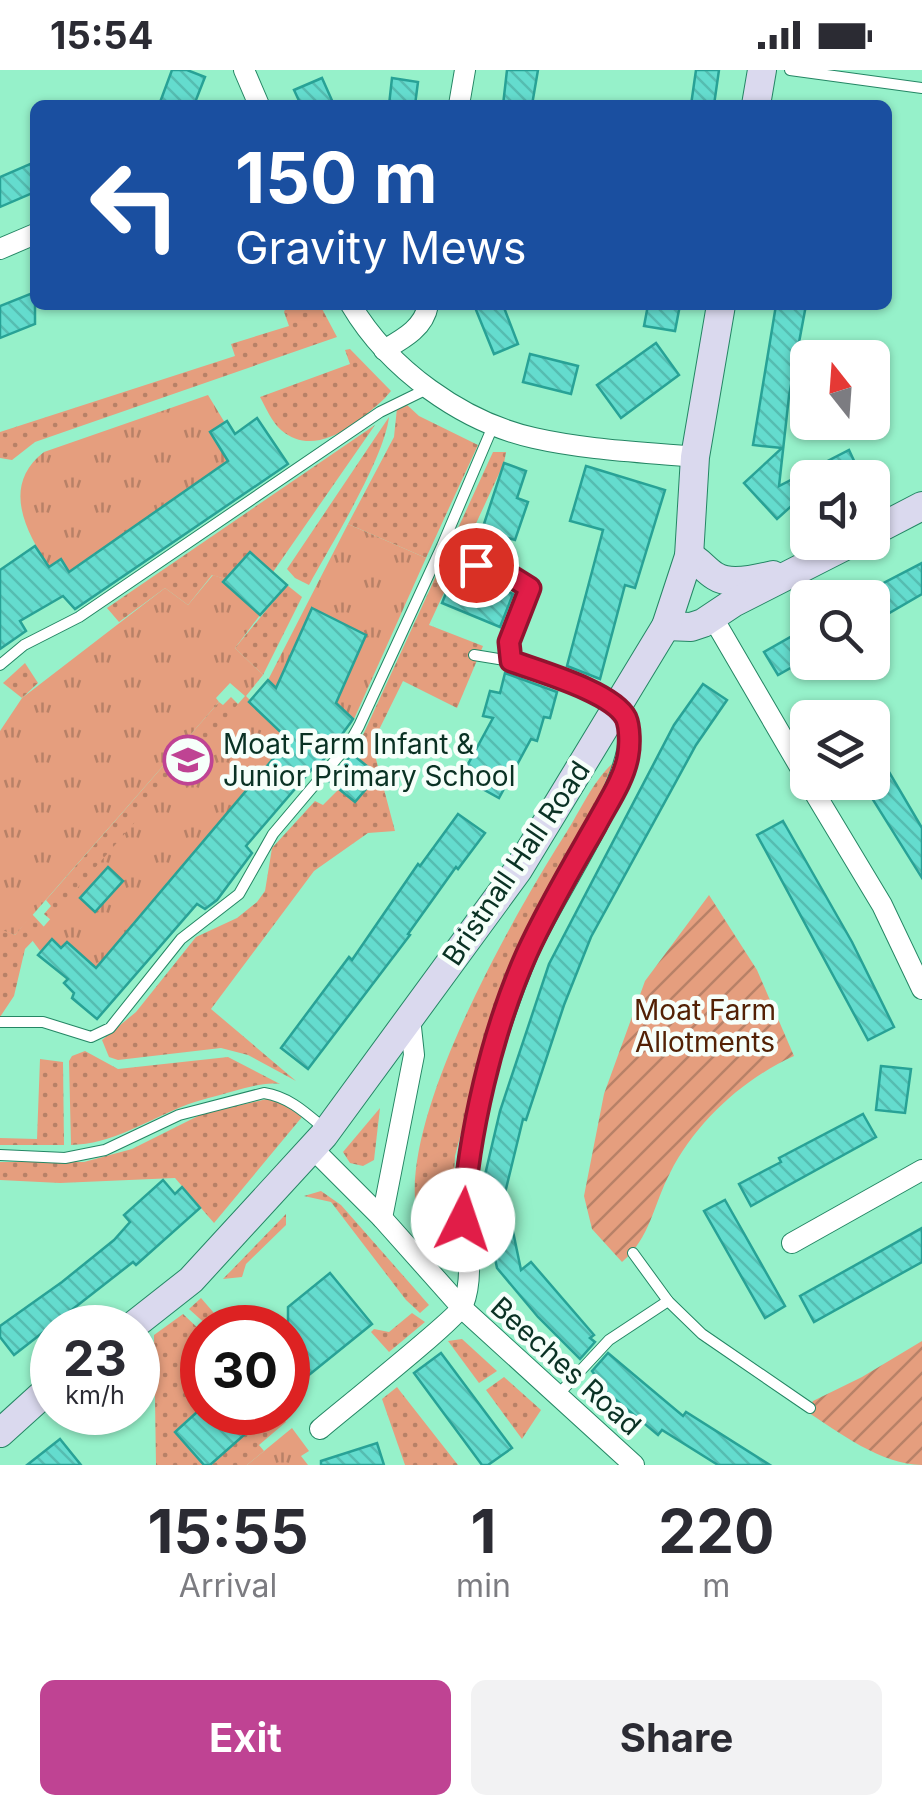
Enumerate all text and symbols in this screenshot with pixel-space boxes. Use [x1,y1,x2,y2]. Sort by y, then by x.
text: 15:54 [50,12,153,58]
text: 150 m [235,135,438,220]
icon: left [70,140,200,270]
text: Gravity Mews [235,220,527,275]
north arrow [790,340,890,440]
map controls [790,340,890,800]
button: sound [790,460,890,560]
pin [434,523,519,608]
icon: arrive [449,538,504,593]
button: search [790,580,890,680]
button: layers [790,700,890,800]
place label: Moat Farm Infant & Junior Primary School [223,727,515,793]
school or university icon: Moat Farm Infant & Junior Primary School [162,734,214,786]
street label: Bristnall Hall Road [435,754,597,972]
park label: Moat Farm Allotments [634,993,776,1059]
position arrow [411,1168,515,1272]
street label: Beeches Road [484,1290,648,1442]
speed limit sign: 30 [180,1305,310,1435]
text: 23 [63,1328,127,1388]
text: km/h [65,1380,125,1410]
text: 15:55 [148,1495,309,1567]
text: 1 [471,1495,496,1567]
text: 220 [658,1495,774,1567]
text: Arrival [179,1566,277,1605]
text: min [456,1566,511,1605]
text: m [702,1566,730,1605]
button: Exit [40,1680,451,1795]
button: Share [471,1680,882,1795]

